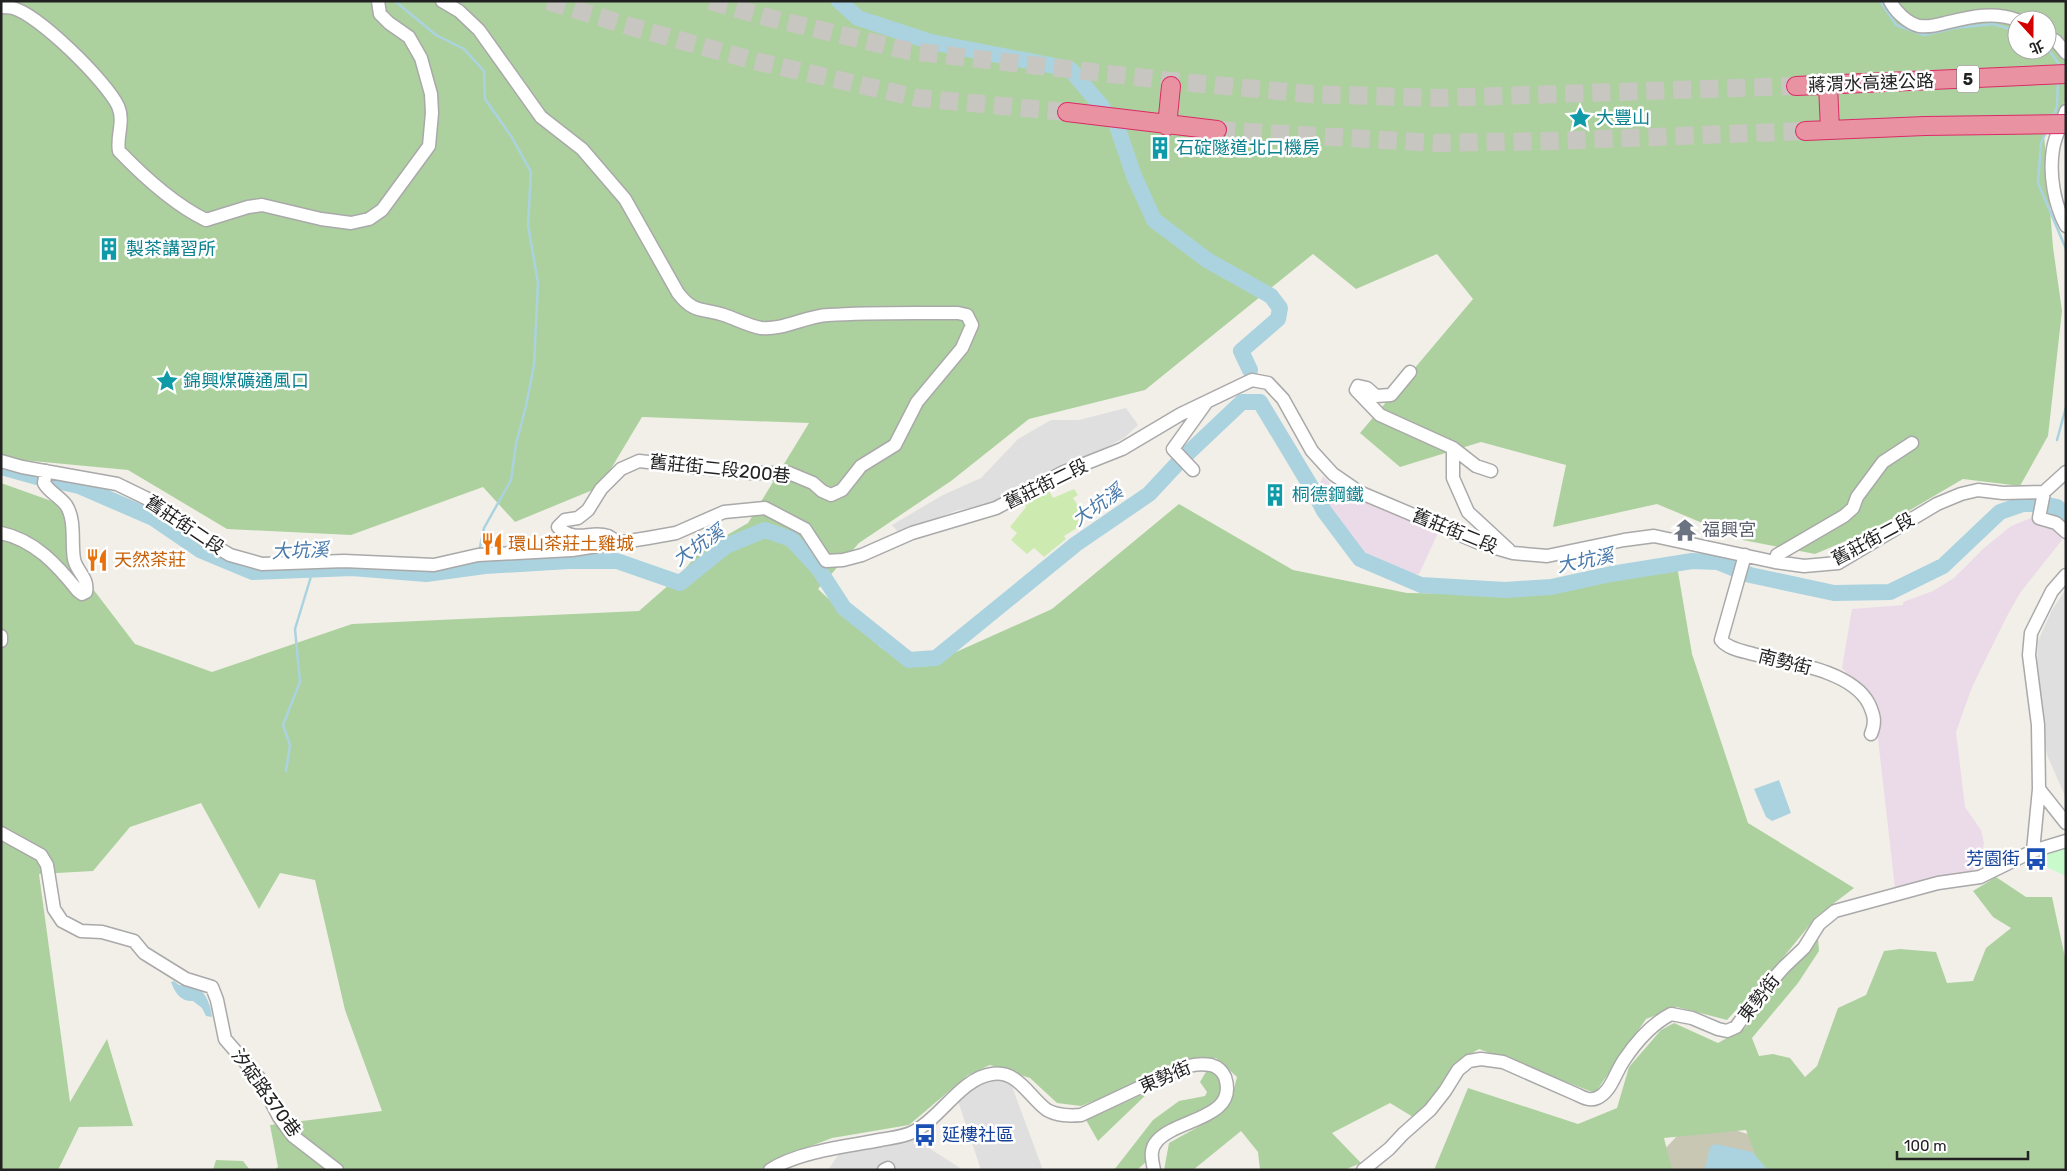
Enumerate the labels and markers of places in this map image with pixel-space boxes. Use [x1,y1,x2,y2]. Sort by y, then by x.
place icon: 大豐山 [1567,105,1593,131]
place label: 大豐山 [1596,107,1650,129]
building icon: 石碇隧道北口機房 [1147,135,1173,161]
place label: 石碇隧道北口機房 [1176,137,1320,159]
building icon: 製茶講習所 [96,236,122,262]
place label: 製茶講習所 [126,238,216,260]
place icon: 錦興煤礦通風口 [154,368,180,394]
place label: 錦興煤礦通風口 [183,370,309,392]
building icon: 桐德鋼鐵 [1262,482,1288,508]
place label: 桐德鋼鐵 [1292,484,1364,506]
temple icon: 福興宮 [1672,517,1698,543]
place label: 福興宮 [1702,519,1756,541]
restaurant icon: 環山茶莊土雞城 [479,531,505,557]
place label: 環山茶莊土雞城 [508,533,634,555]
restaurant icon: 天然茶莊 [84,547,110,573]
place label: 天然茶莊 [114,549,186,571]
bus stop icon: 芳園街 [2023,846,2049,872]
place label: 芳園街 [1966,848,2020,870]
bus stop icon: 延樓社區 [912,1122,938,1148]
place label: 延樓社區 [942,1124,1014,1146]

